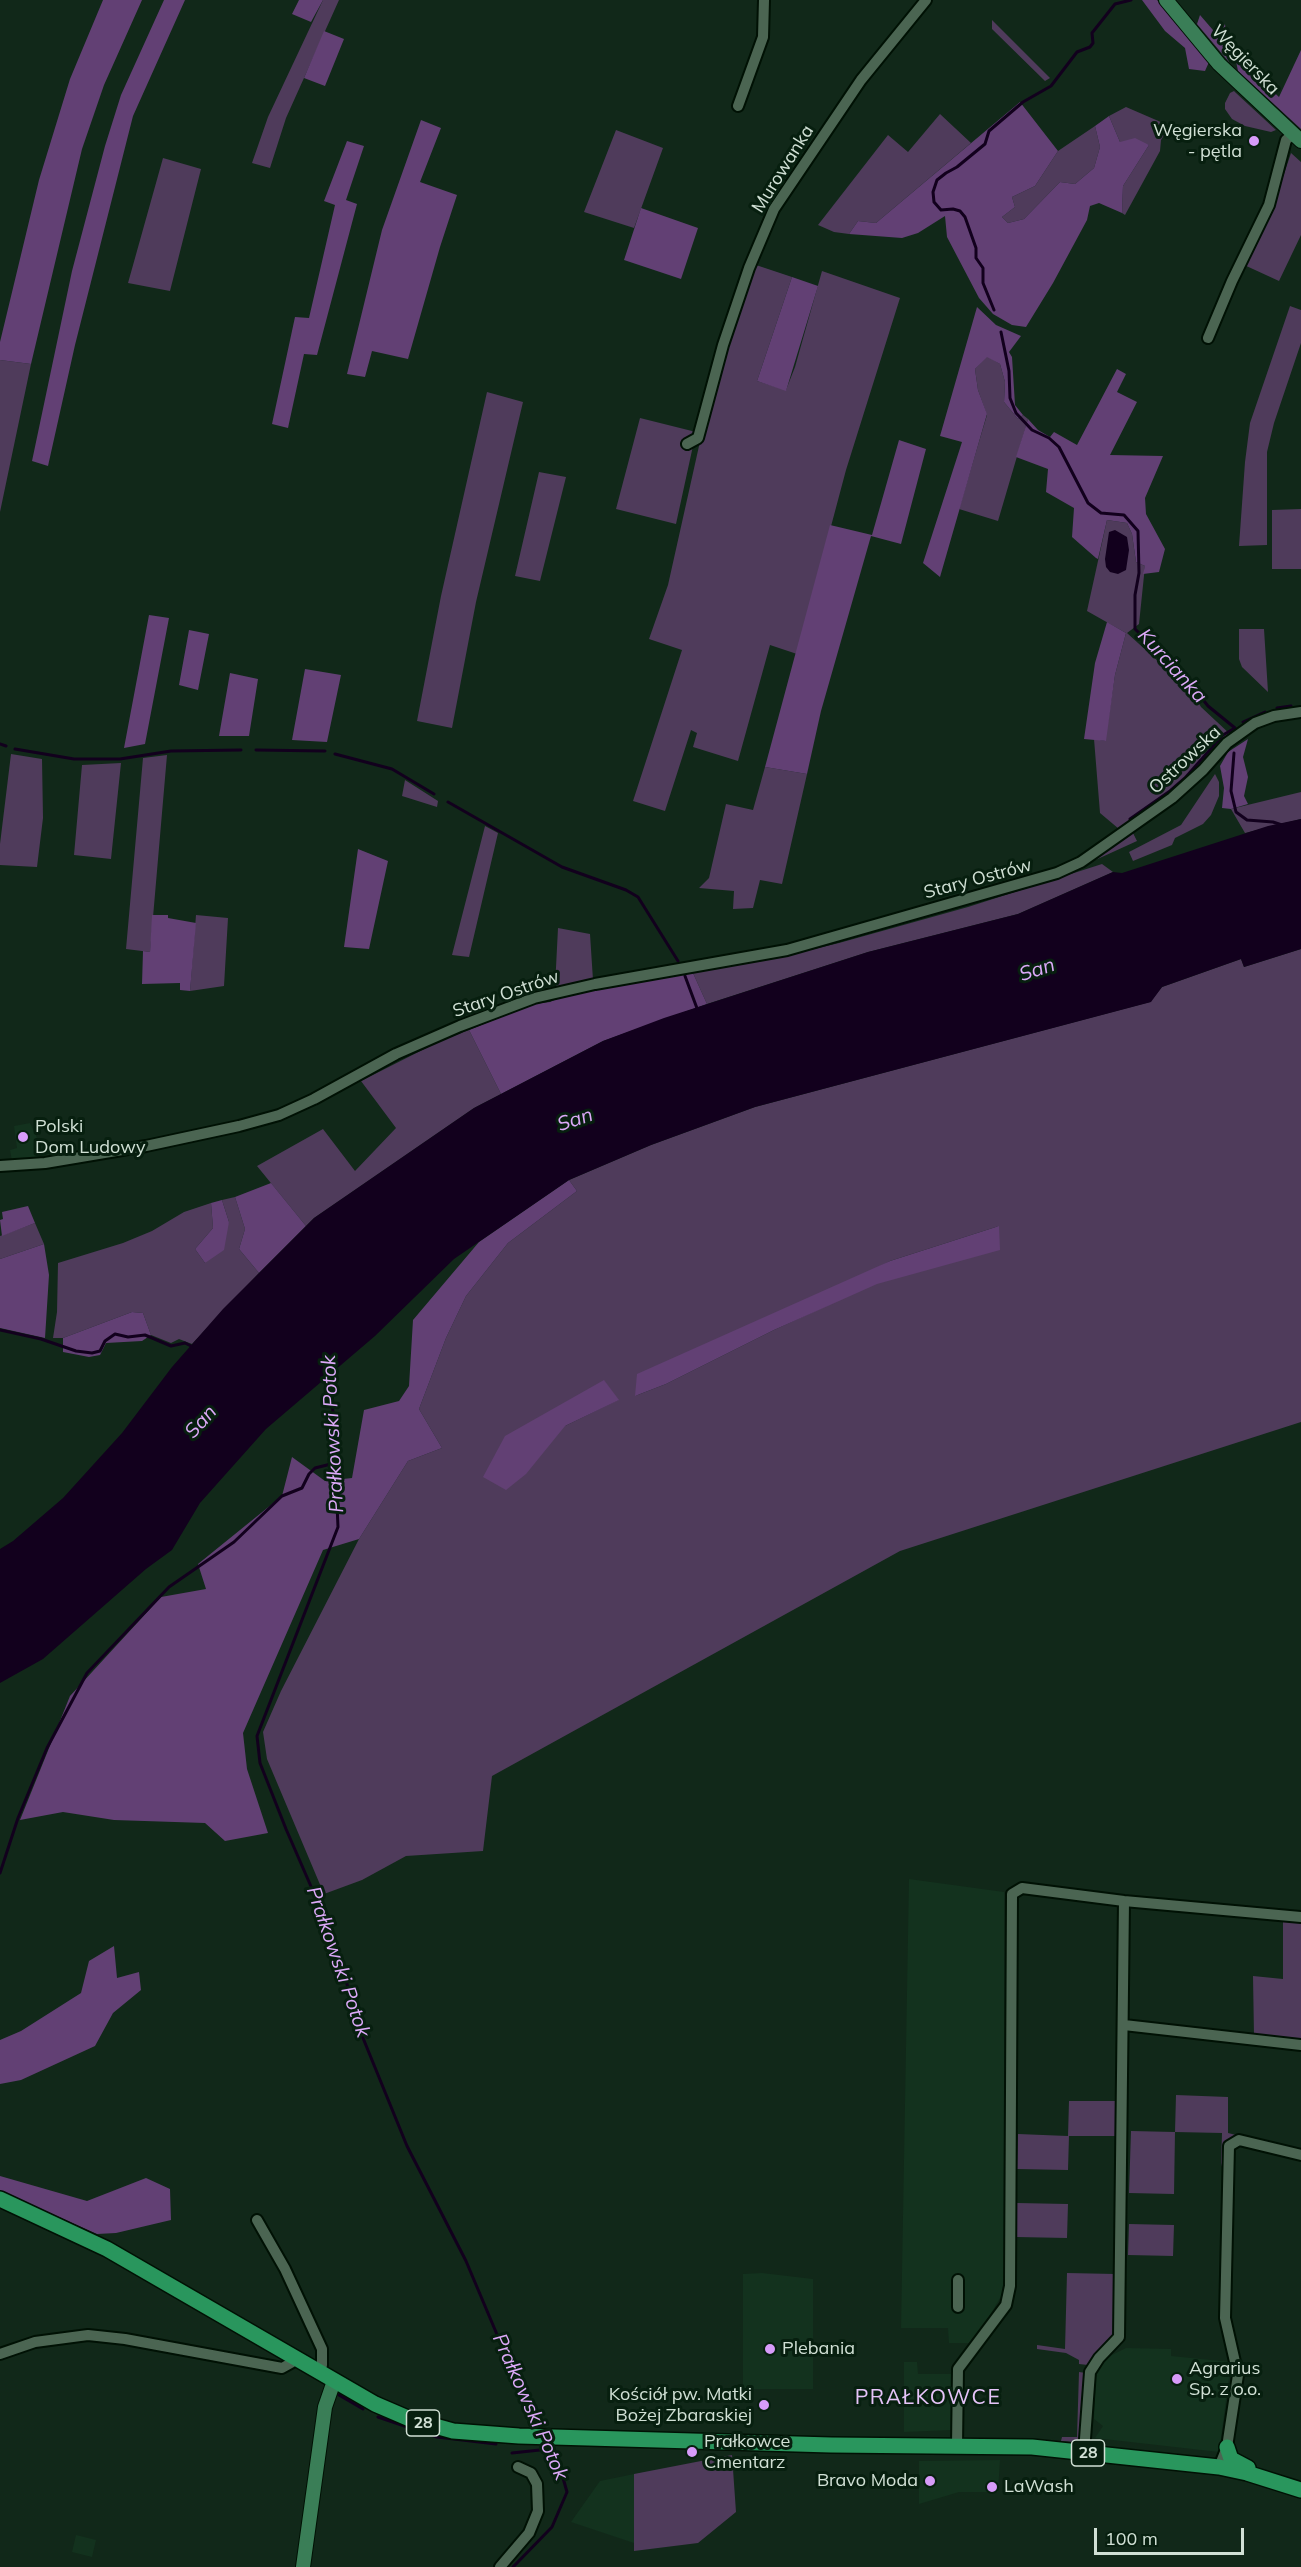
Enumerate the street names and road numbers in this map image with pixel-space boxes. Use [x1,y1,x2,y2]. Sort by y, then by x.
street label: Węgierska [1206,20,1284,100]
street label: Murowanka [748,121,818,217]
street label: Ostrowska [1145,721,1225,799]
street label: Stary Ostrów [922,854,1034,904]
street label: Stary Ostrów [450,966,562,1022]
road number: 28 [406,2410,440,2436]
road number: 28 [1072,2440,1104,2466]

